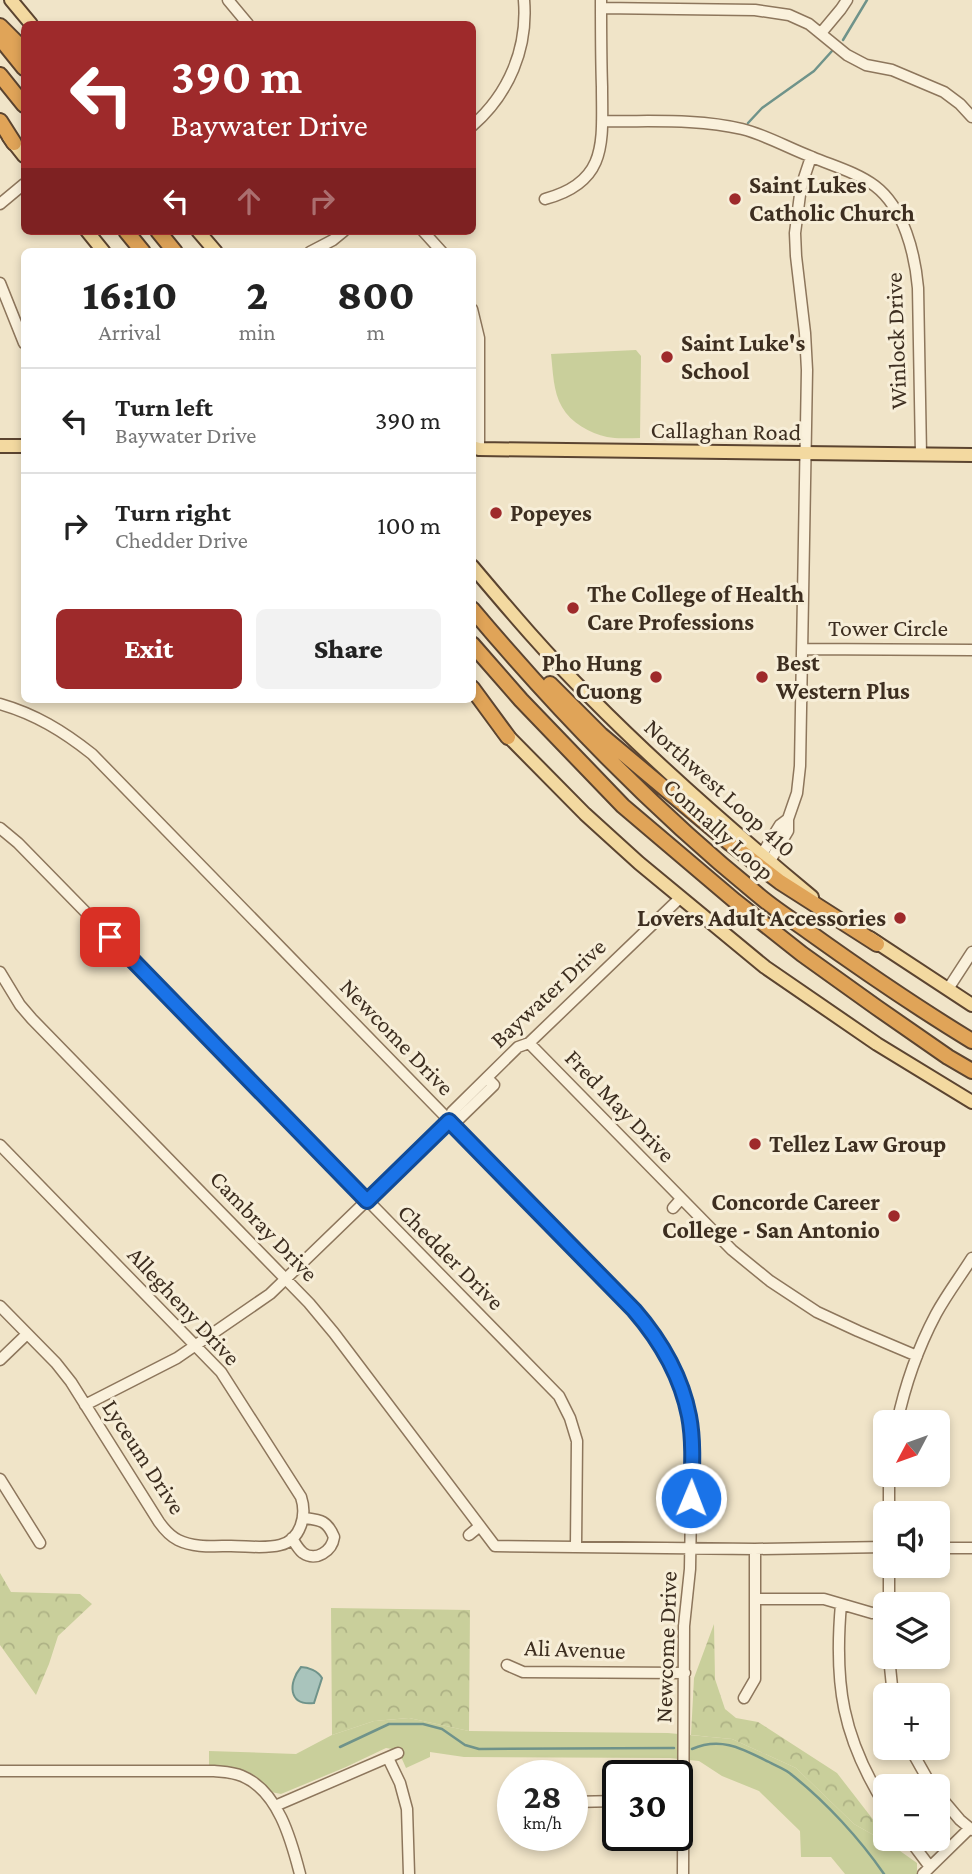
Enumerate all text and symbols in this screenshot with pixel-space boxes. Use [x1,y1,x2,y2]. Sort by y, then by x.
icon: left [56,49,147,140]
text: 390 m [171,49,302,104]
text: Baywater Drive [171,107,368,143]
place label: Saint Lukes Catholic Church [749,171,915,226]
icon: left [157,182,195,220]
icon: ahead [230,182,268,220]
icon: right [303,182,341,220]
marker: Saint Lukes Catholic Church [727,191,743,207]
text: 16:10 [82,271,177,318]
text: 2 [246,271,268,318]
text: 800 [337,271,415,318]
street label: Winlock Drive [880,272,911,410]
text: Arrival [99,319,161,345]
text: min [239,319,276,345]
text: m [367,319,385,345]
place label: Saint Luke's School [681,329,806,384]
marker: Saint Luke's School [659,349,675,365]
text: Turn left [115,393,213,422]
icon: left [56,402,94,440]
text: 390 m [375,406,441,435]
street label: Callaghan Road [651,416,802,445]
text: Baywater Drive [115,422,256,448]
text: Turn right [115,498,231,527]
place label: Popeyes [510,499,592,526]
marker: Popeyes [488,505,504,521]
icon: right [56,507,94,545]
text: 100 m [377,511,441,540]
text: Chedder Drive [115,527,248,553]
place label: The College of Health Care Professions [587,580,804,635]
marker: The College of Health Care Professions [565,600,581,616]
button: Exit [56,609,242,689]
button: Share [256,609,441,689]
street label: Tower Circle [828,614,948,641]
place label: Pho Hung Cuong [542,649,642,704]
place label: Best Western Plus [775,649,910,704]
marker: Pho Hung Cuong [648,669,664,685]
marker: Best Western Plus [754,669,770,685]
street label: Northwest Loop 410 [639,713,801,862]
street label: Connally Loop [659,772,780,885]
place label: Lovers Adult Accessories [637,904,886,931]
pin [80,907,140,967]
marker: Lovers Adult Accessories [892,910,908,926]
icon: arrive [91,918,129,956]
street label: Baywater Drive [484,932,611,1053]
street label: Newcome Drive [335,973,460,1101]
street label: Fred May Drive [560,1044,681,1168]
place label: Tellez Law Group [769,1130,946,1157]
marker: Tellez Law Group [747,1136,763,1152]
street label: Cambray Drive [205,1165,324,1287]
place label: Concorde Career College - San Antonio [662,1188,880,1243]
street label: Chedder Drive [393,1198,510,1315]
marker: Concorde Career College - San Antonio [886,1208,902,1224]
street label: Allegheny Drive [123,1241,246,1371]
street label: Lyceum Drive [97,1394,192,1519]
north arrow [873,1410,950,1488]
map controls [873,1410,950,1851]
position arrow [654,1461,728,1535]
button: sound [873,1501,950,1578]
street label: Newcome Drive [649,1571,682,1723]
button: layers [873,1592,950,1669]
street label: Ali Avenue [524,1633,626,1664]
button: + [873,1683,950,1760]
speed limit sign: 30 [602,1760,693,1851]
button: − [873,1774,950,1851]
text: 28 [523,1777,562,1816]
text: km/h [523,1813,562,1833]

